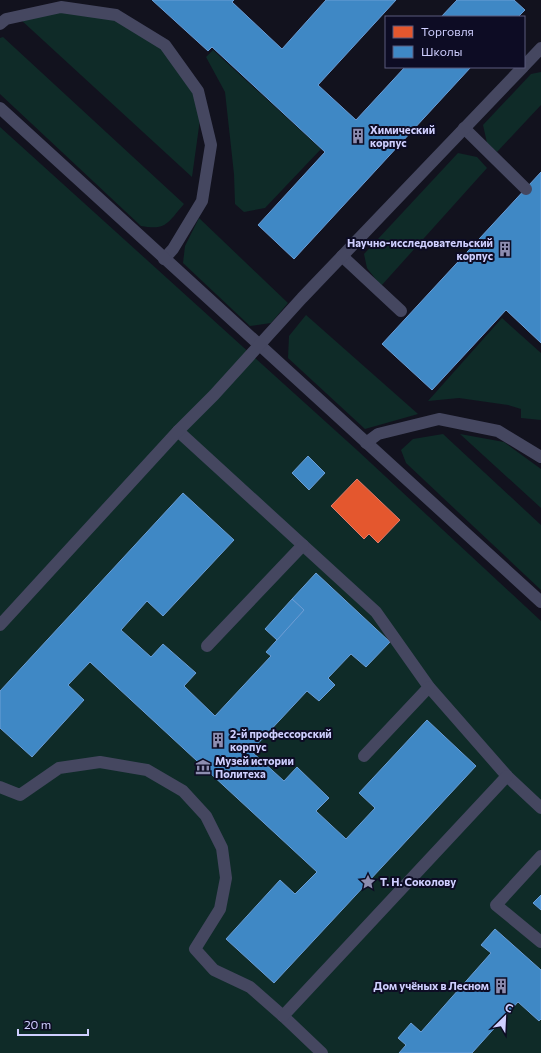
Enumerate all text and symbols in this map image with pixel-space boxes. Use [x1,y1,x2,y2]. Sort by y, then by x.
legend [385,16,525,68]
text: Торговля [421,24,474,38]
text: Школы [421,44,462,58]
place label: Химический корпус [370,123,435,149]
building icon: Химический корпус [349,127,367,145]
place label: Научно-исследовательский корпус [347,236,493,262]
building icon: Научно-исследовательский корпус [496,240,514,258]
place label: 2-й профессорский корпус [230,727,332,753]
building icon: 2-й профессорский корпус [209,731,227,749]
place label: Музей истории Политеха [215,754,294,780]
museum icon: Музей истории Политеха [194,758,212,776]
place icon: Т. Н. Соколову [359,873,377,891]
place label: Т. Н. Соколову [380,875,456,888]
building icon: Дом учёных в Лесном [492,977,510,995]
place label: Дом учёных в Лесном [374,979,489,992]
north arrow [485,997,525,1037]
text: С [503,1000,516,1015]
scale bar [18,1011,88,1037]
text: 20 m [24,1017,51,1031]

